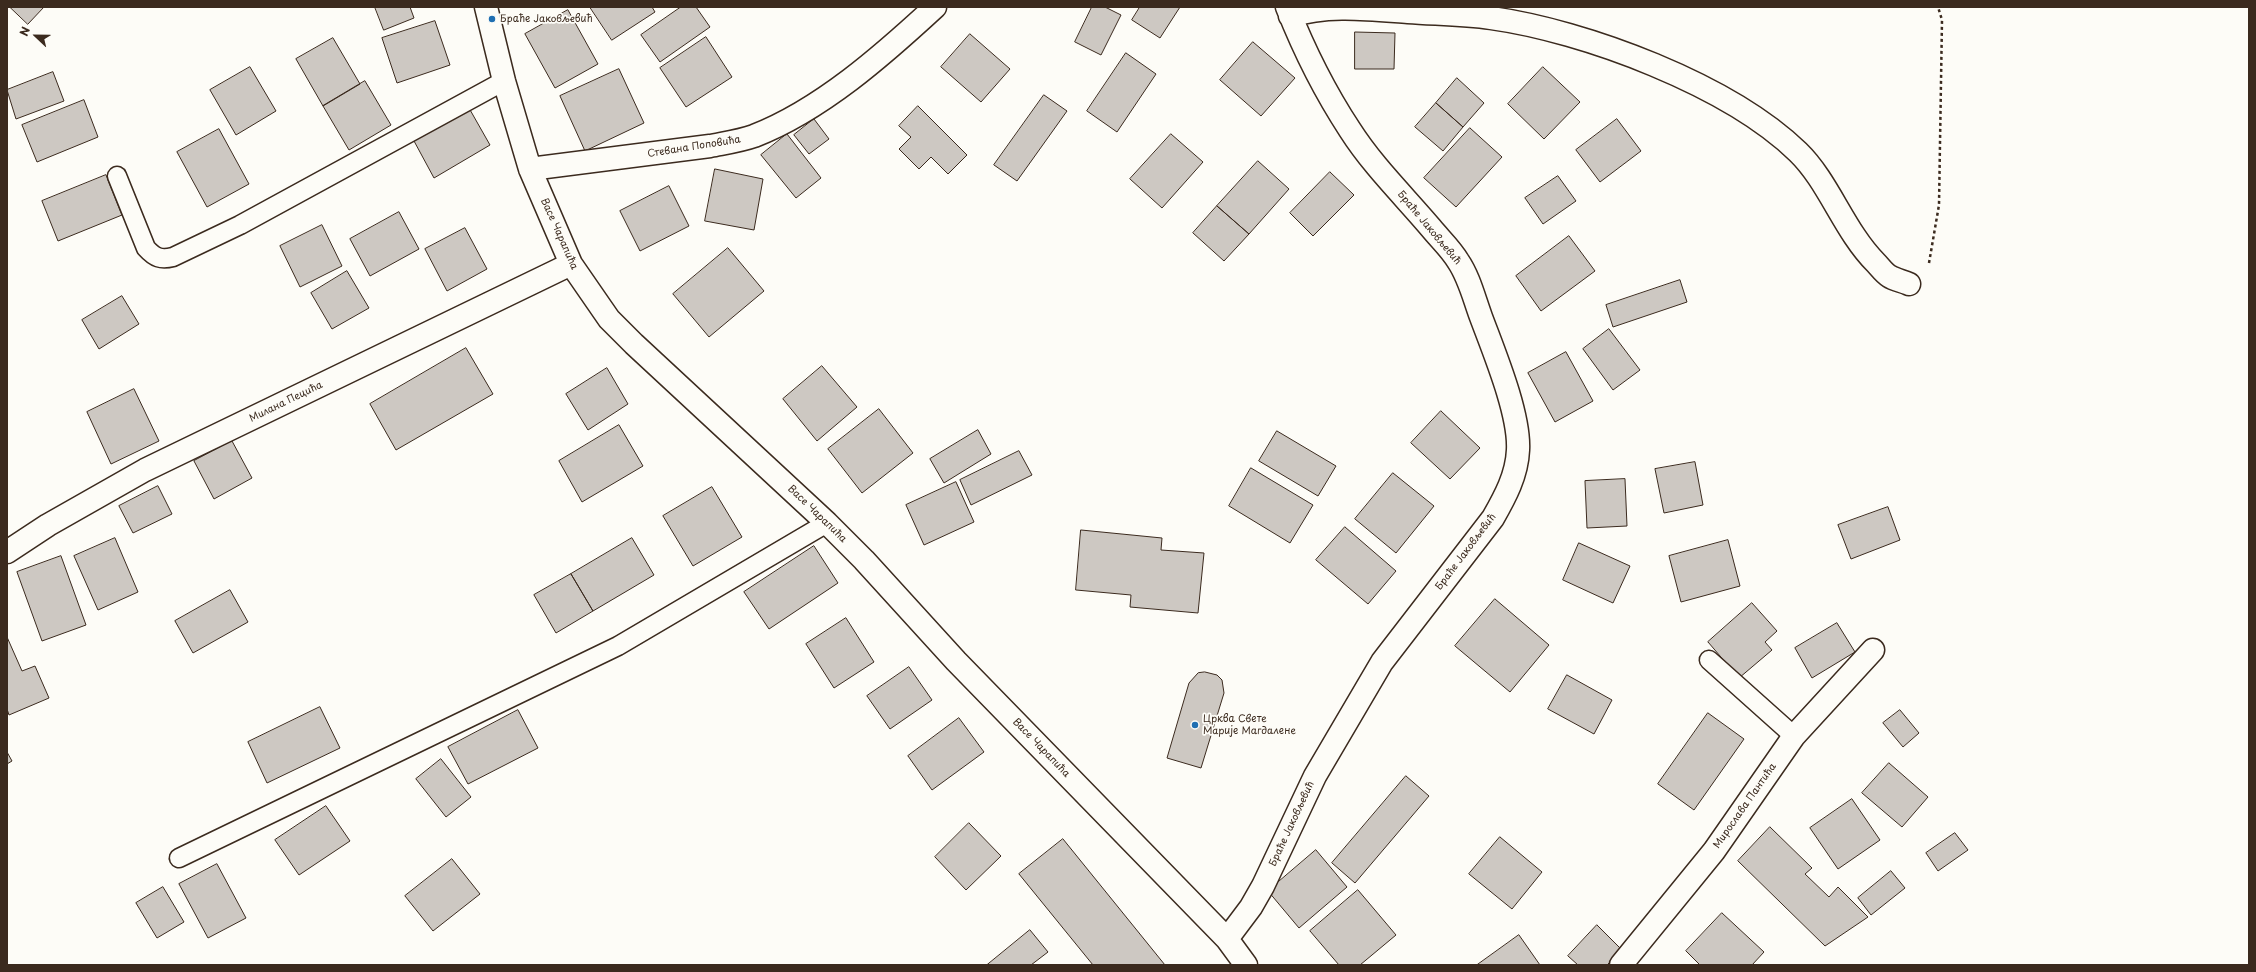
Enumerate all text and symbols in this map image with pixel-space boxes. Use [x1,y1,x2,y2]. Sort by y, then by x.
place label: Браће Јаковљевић [500,13,593,25]
marker: Браће Јаковљевић [487,14,497,24]
north arrow [16,16,56,56]
text: N [15,24,34,39]
street label: Стевана Поповића [647,134,741,160]
street label: Браће Јаковљевић [1395,189,1463,267]
street label: Васе Чарапића [538,196,580,272]
street label: Милана Пецића [247,379,325,425]
street label: Васе Чарапића [785,483,849,545]
street label: Браће Јаковљевић [1433,511,1499,593]
place label: Црква Свете Марије Магдалене [1203,713,1296,736]
street label: Васе Чарапића [1010,716,1072,780]
marker: Црква Свете Марије Магдалене [1190,720,1200,730]
street label: Мирослава Пантића [1711,761,1779,851]
street label: Браће Јаковљевић [1267,780,1317,868]

